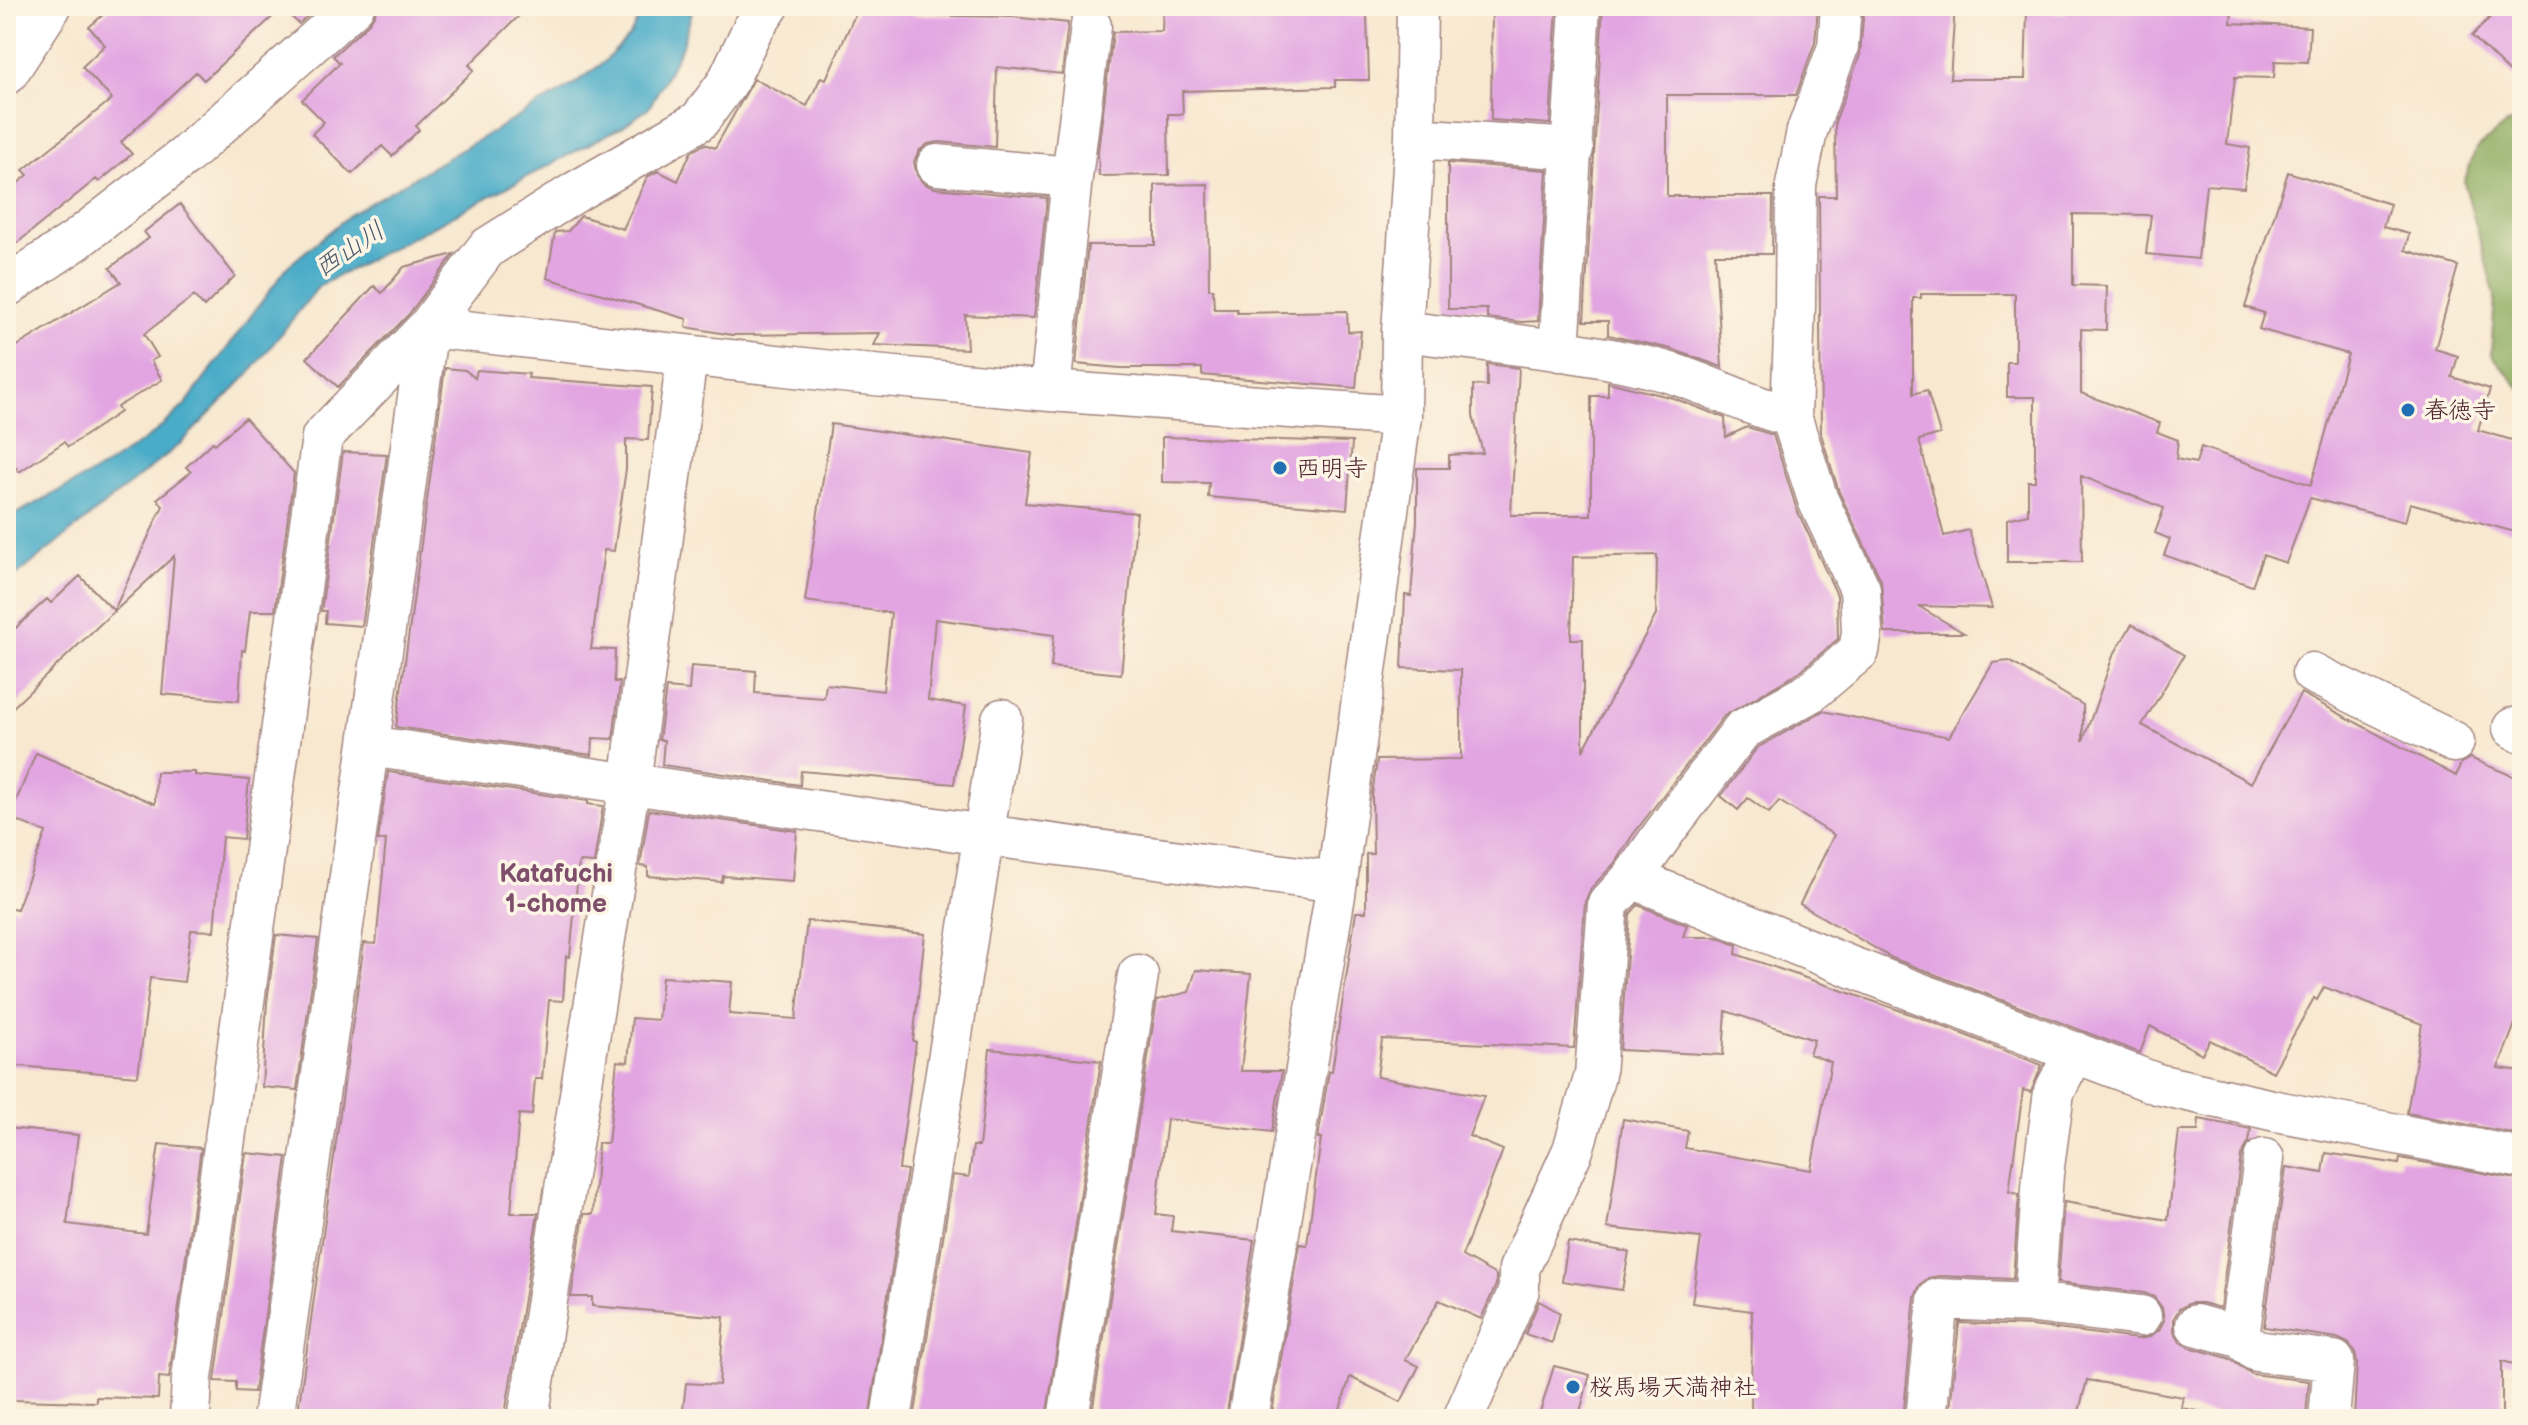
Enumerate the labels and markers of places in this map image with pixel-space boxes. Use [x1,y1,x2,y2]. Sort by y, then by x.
place label: 春徳寺 [2424,396,2496,425]
marker: 春徳寺 [2399,401,2417,419]
place label: 西明寺 [1296,454,1368,483]
marker: 西明寺 [1271,459,1289,477]
place label: 桜馬場天満神社 [1589,1373,1757,1402]
marker: 桜馬場天満神社 [1564,1378,1582,1396]

